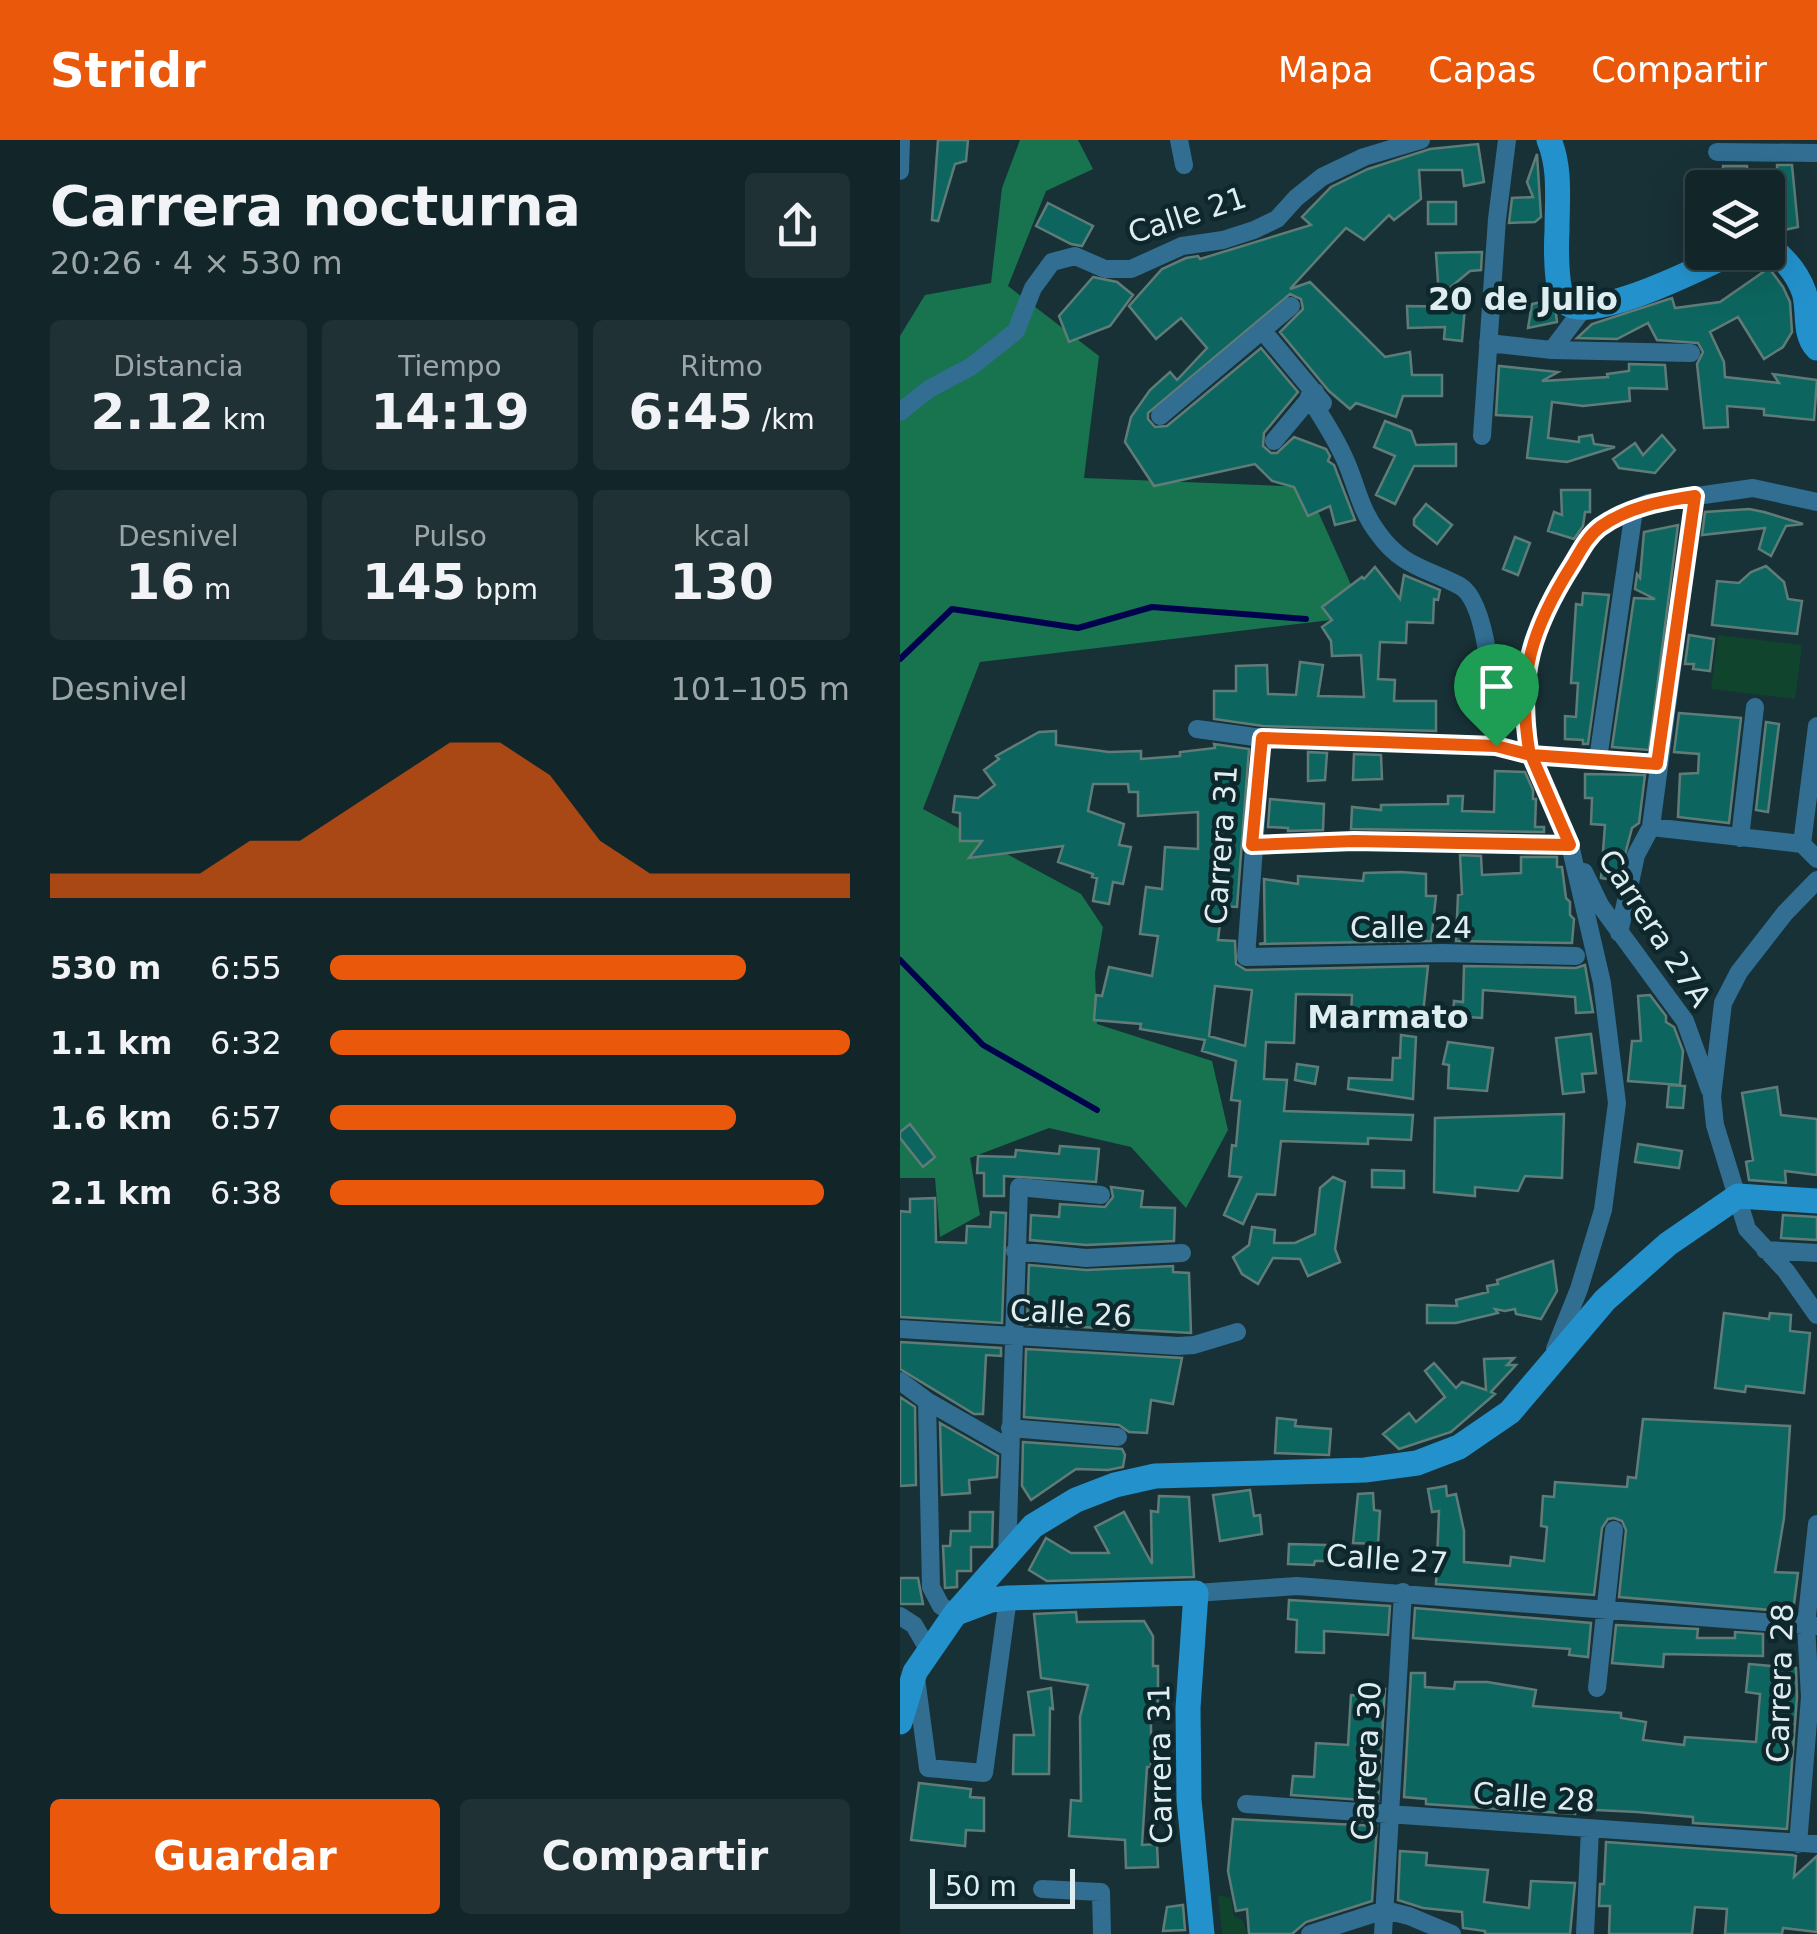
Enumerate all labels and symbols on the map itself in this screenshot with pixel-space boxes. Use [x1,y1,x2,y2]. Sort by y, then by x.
street label: Calle 21 [1123,179,1251,251]
district label: 20 de Julio [1428,280,1618,318]
pin [1454,644,1539,747]
street label: Carrera 31 [1198,764,1244,926]
street label: Carrera 27A [1591,843,1719,1013]
street label: Calle 24 [1350,910,1472,945]
district label: Marmato [1307,998,1469,1036]
street label: Calle 26 [1009,1292,1133,1334]
street label: Calle 27 [1325,1537,1449,1581]
street label: Carrera 28 [1760,1603,1800,1763]
street label: Carrera 30 [1344,1680,1388,1842]
street label: Carrera 31 [1141,1684,1179,1844]
street label: Calle 28 [1472,1775,1596,1819]
scale bar [930,1864,1075,1908]

